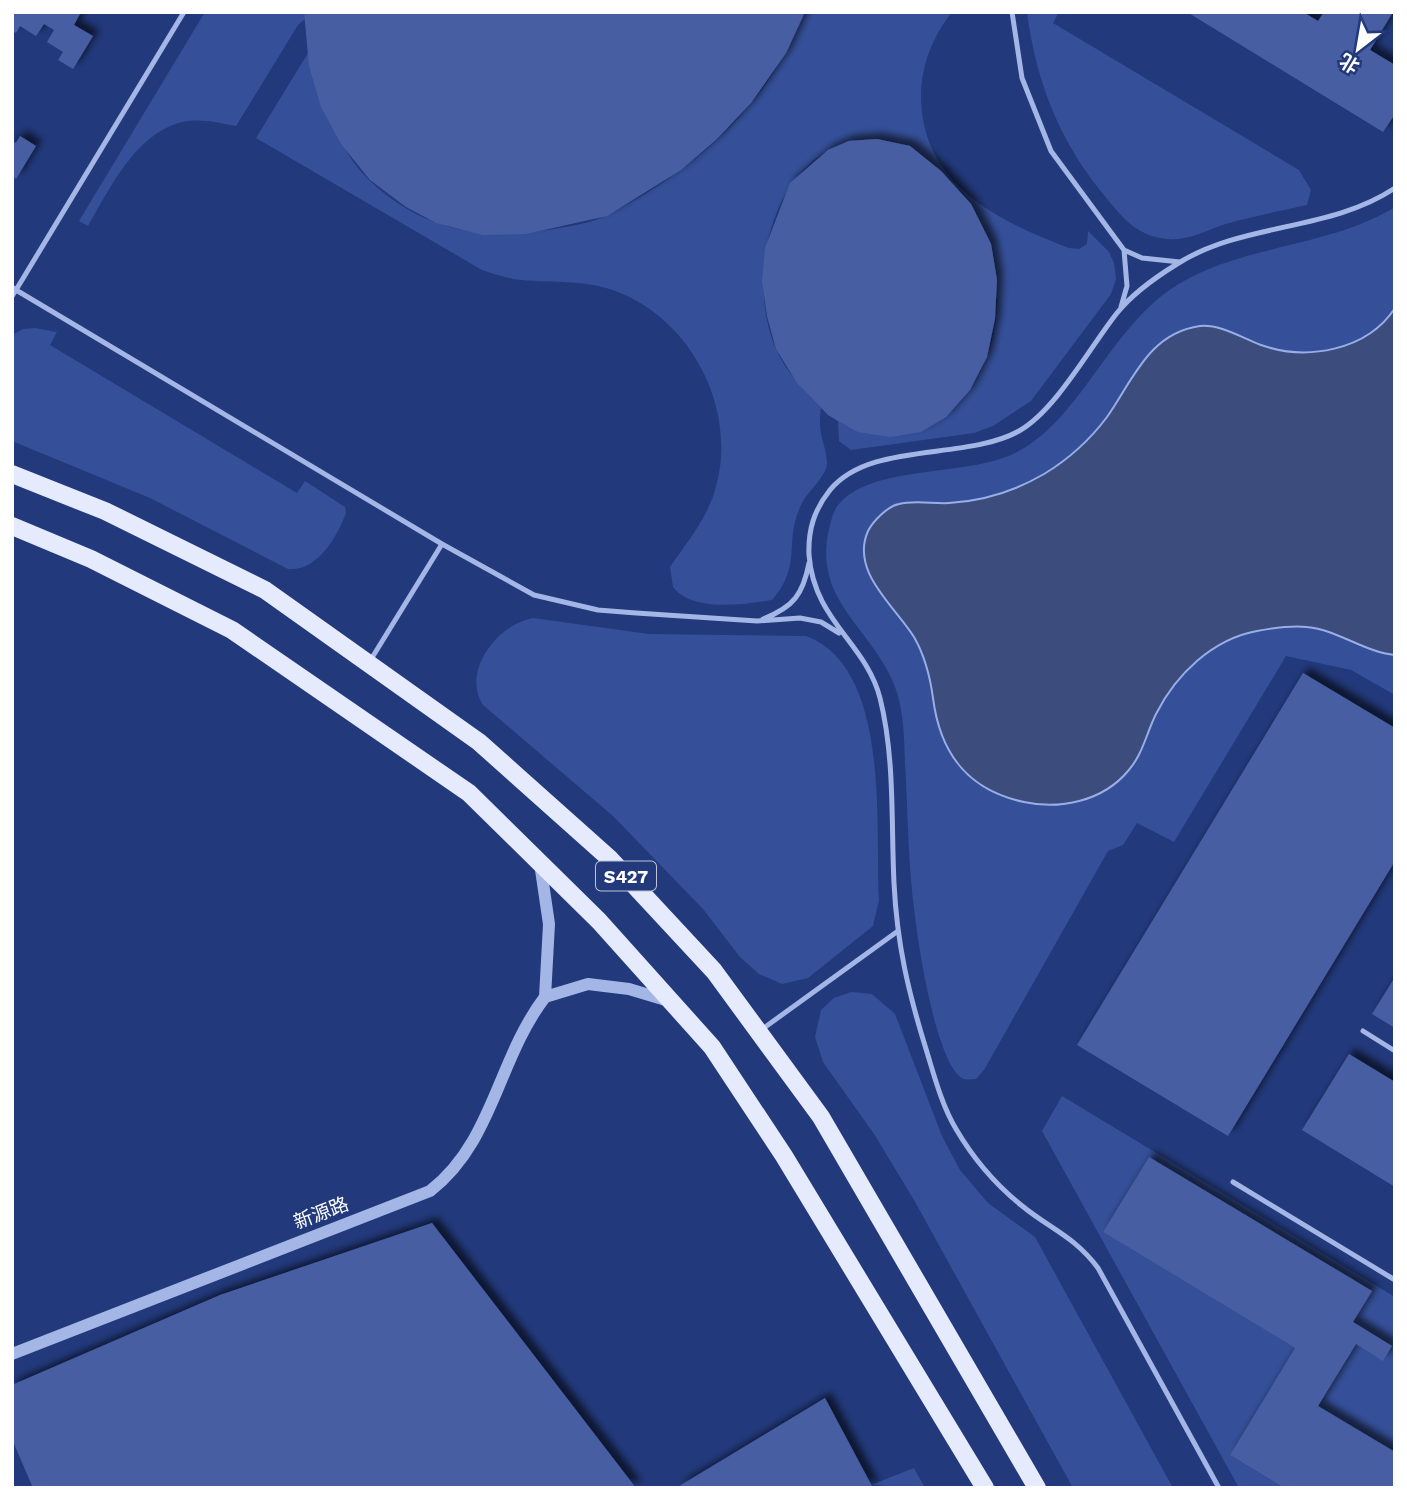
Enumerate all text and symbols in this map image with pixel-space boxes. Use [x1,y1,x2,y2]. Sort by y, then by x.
north arrow [1323,14,1393,84]
text: 北 [1335,48,1364,78]
road number: S427 [596,862,656,890]
street label: 新源路 [290,1192,352,1234]

